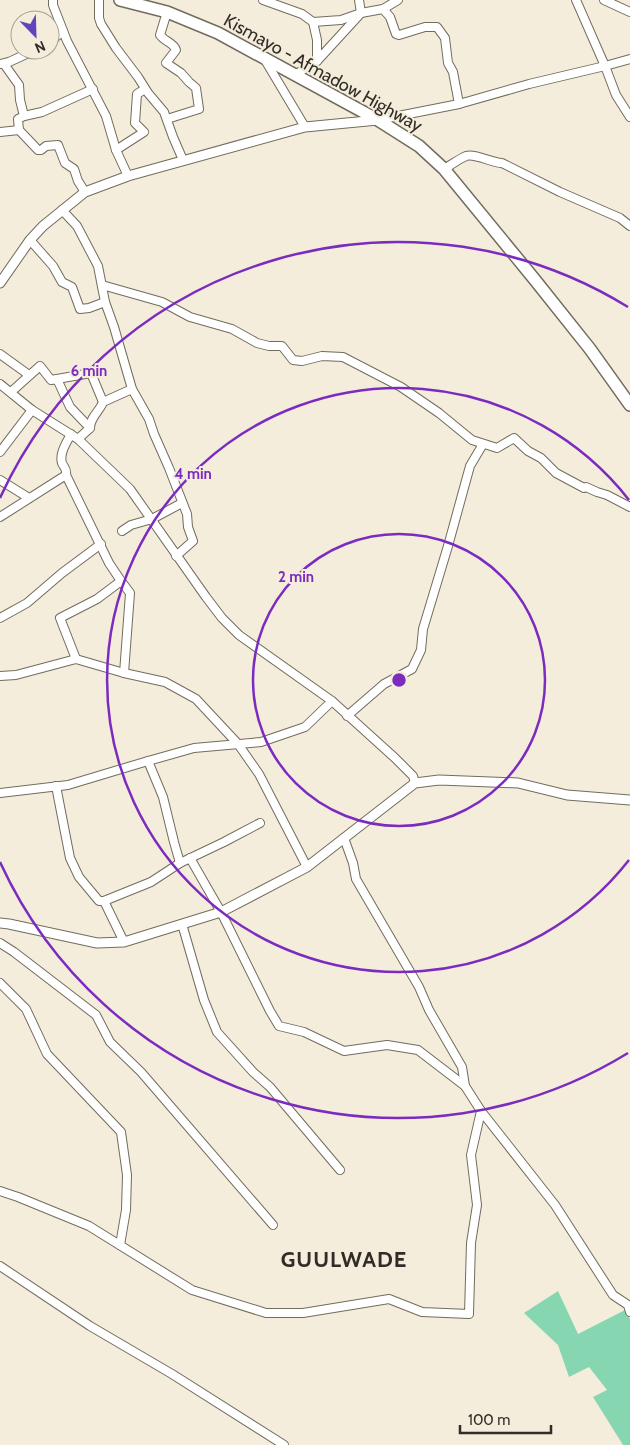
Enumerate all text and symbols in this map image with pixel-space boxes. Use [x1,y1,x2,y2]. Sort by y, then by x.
street label: Kismayo - Afmadow Highway [220,9,426,137]
north arrow [10,10,60,60]
text: N [32,37,48,57]
text: 6 min [71,362,107,380]
text: 4 min [174,465,212,483]
text: 2 min [278,568,314,586]
centre of rings [390,671,408,689]
district label: GUULWADE [281,1246,407,1273]
scale bar [460,1402,551,1434]
text: 100 m [468,1411,510,1429]

